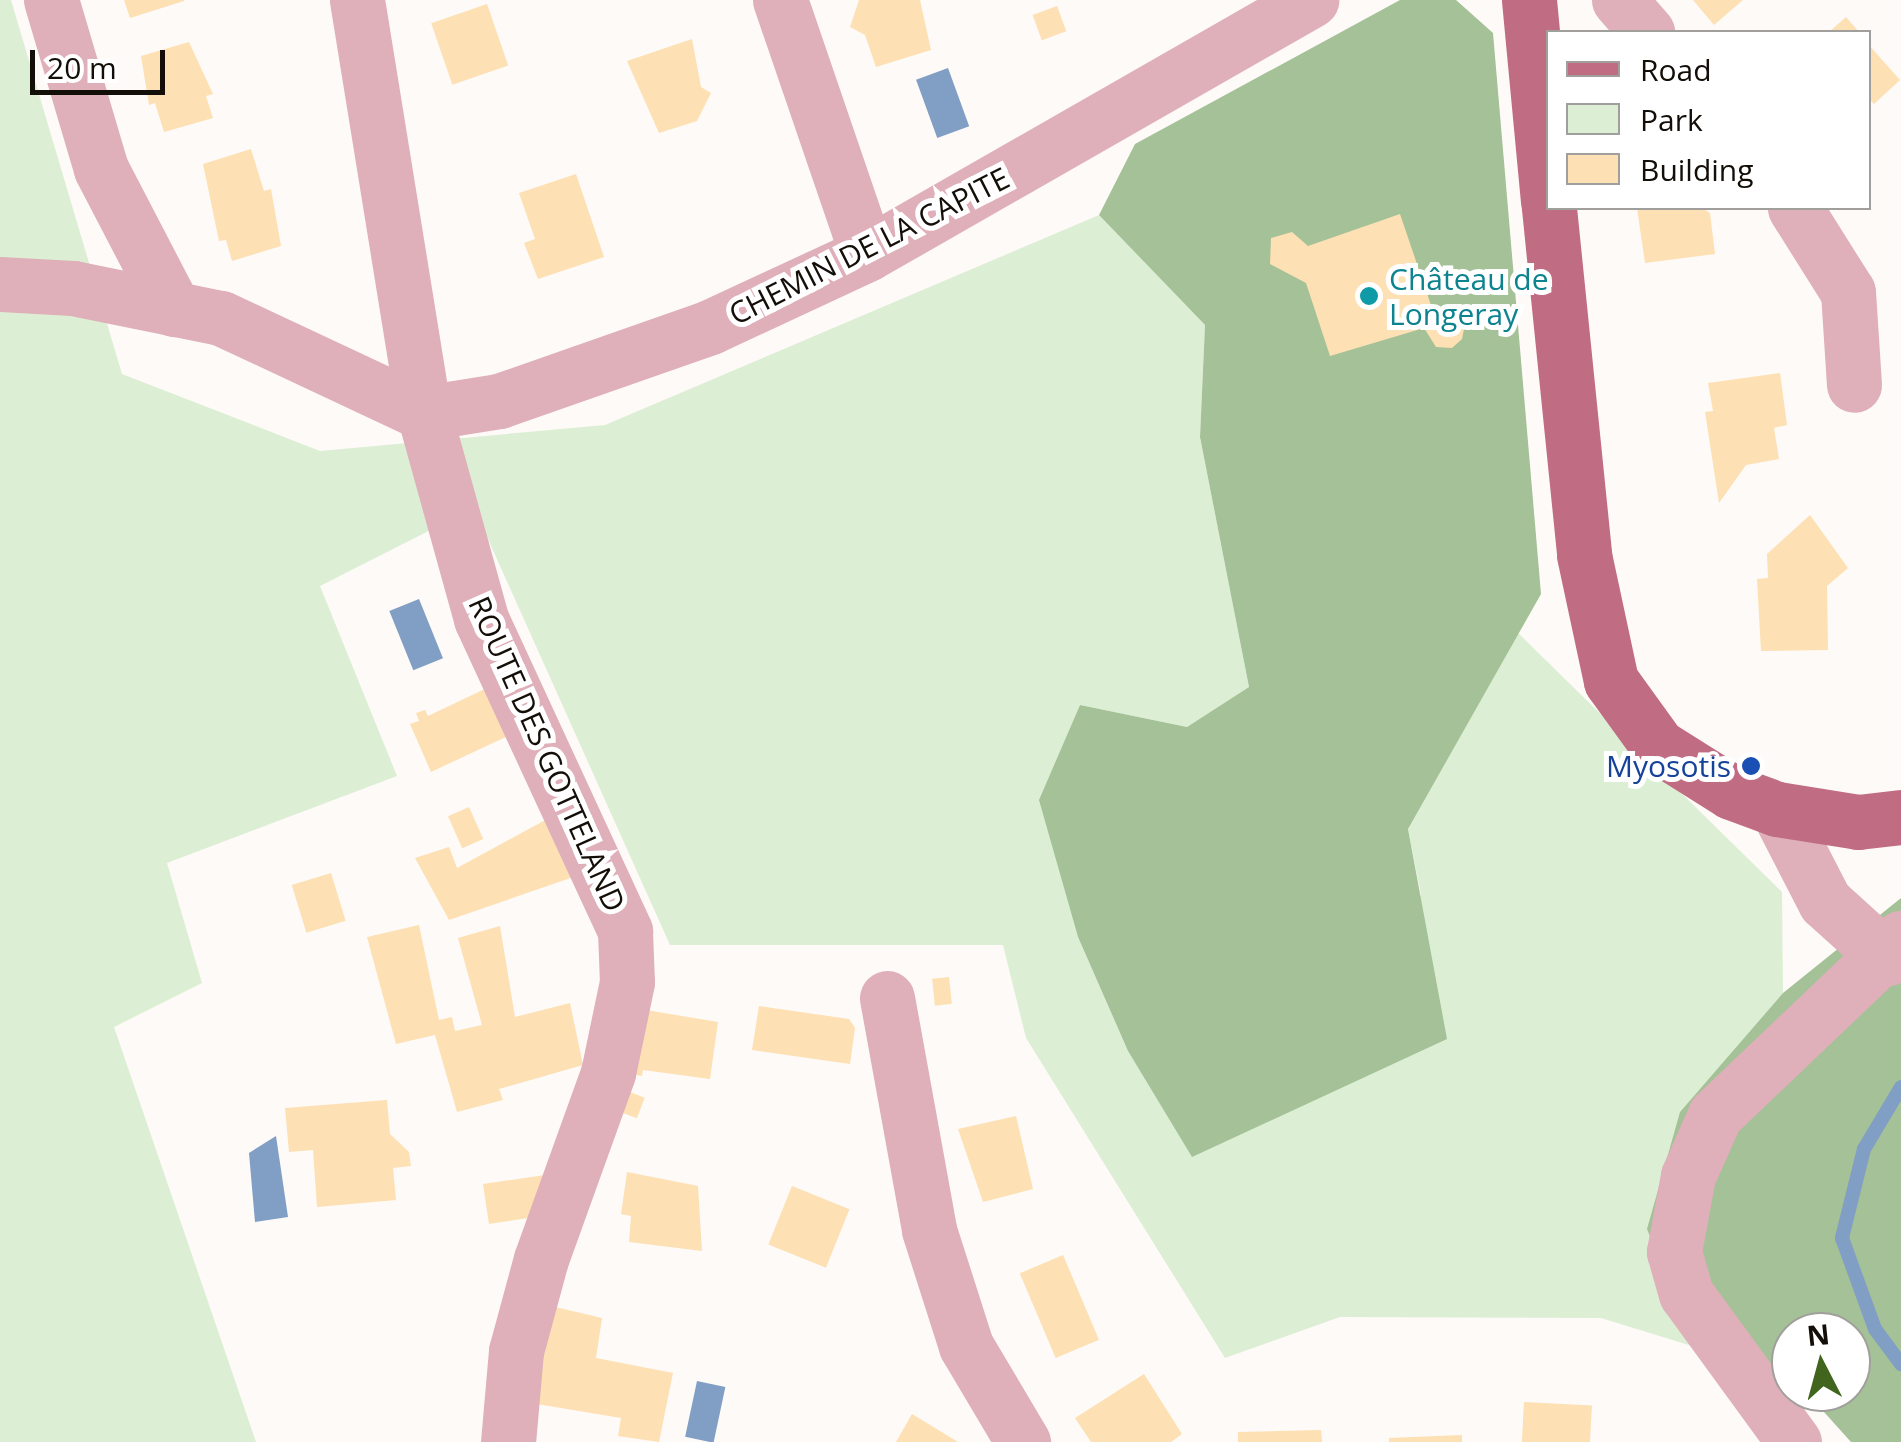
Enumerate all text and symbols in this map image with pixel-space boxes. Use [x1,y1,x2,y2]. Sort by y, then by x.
scale bar [35,30,170,92]
legend [1546,30,1871,210]
text: 20 m [47,47,117,88]
text: Road [1640,49,1712,90]
text: Park [1640,99,1703,140]
text: Building [1640,149,1754,190]
street label: CHEMIN DE LA CAPITE [723,160,1015,332]
place label: Château de Longeray [1389,261,1549,332]
marker: Château de Longeray [1358,285,1380,307]
street label: ROUTE DES GOTTELAND [461,591,633,917]
place label: Myosotis [1606,748,1731,784]
marker: Myosotis [1740,755,1762,777]
north arrow [1771,1312,1871,1412]
text: N [1805,1314,1831,1354]

